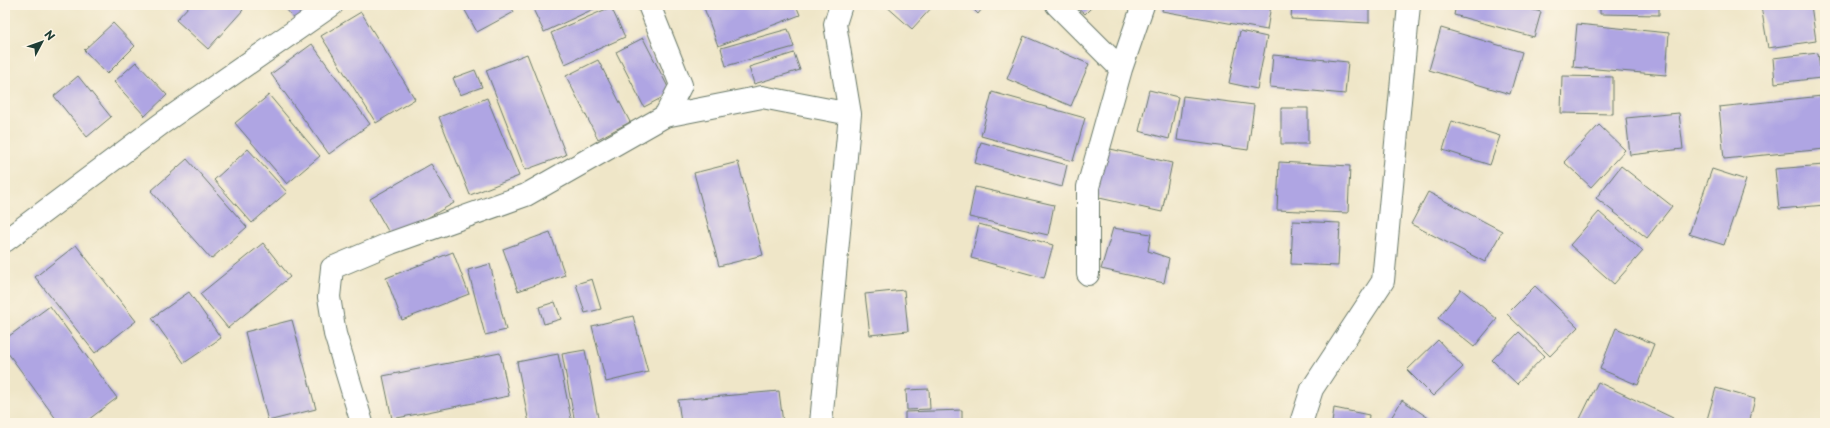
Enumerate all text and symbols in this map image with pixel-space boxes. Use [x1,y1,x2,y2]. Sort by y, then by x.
north arrow [22,22,62,62]
text: N [41,26,59,44]

